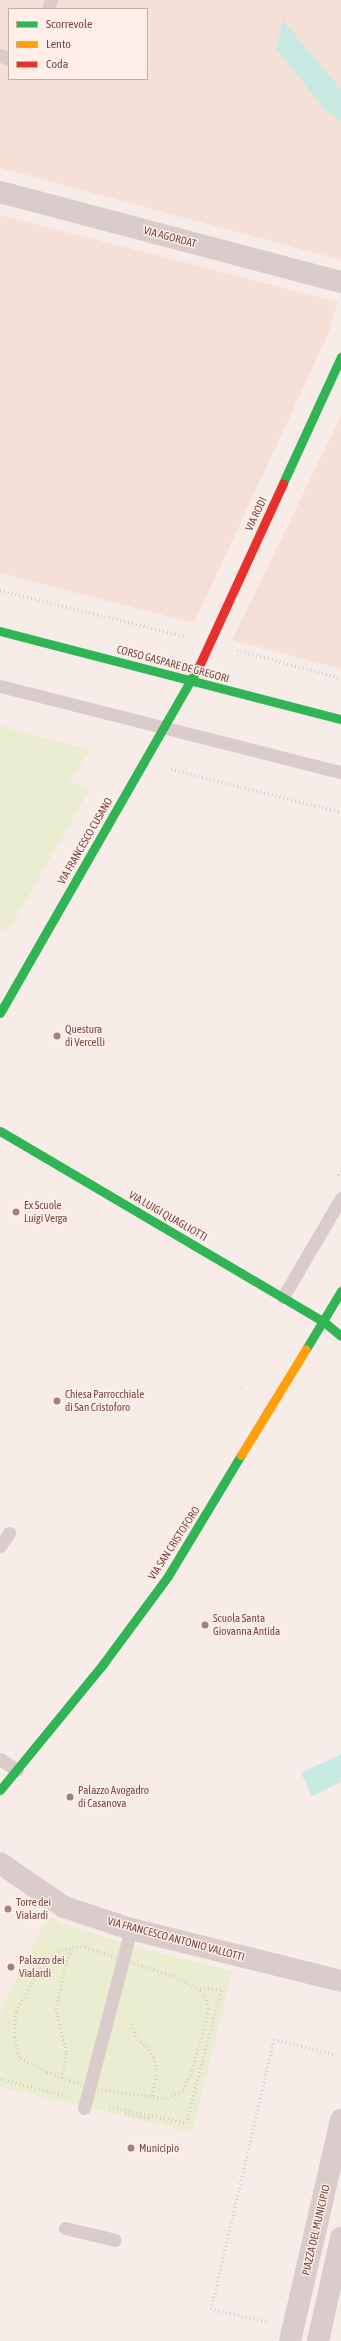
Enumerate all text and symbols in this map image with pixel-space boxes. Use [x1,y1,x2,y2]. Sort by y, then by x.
legend [8,8,148,80]
text: Scorrevole [46,17,93,31]
text: Lento [46,37,71,51]
text: Coda [46,57,68,71]
street label: VIA AGORDAT [142,224,198,250]
street label: VIA RODI [242,495,270,533]
street label: CORSO GASPARE DE GREGORI [115,643,231,685]
street label: VIA FRANCESCO CUSANO [55,795,115,887]
place label: Questura di Vercelli [65,1023,105,1049]
marker: Questura di Vercelli [52,1031,62,1041]
street label: VIA LUIGI QUAGLIOTTI [126,1188,210,1244]
place label: Ex Scuole Luigi Verga [24,1199,67,1225]
marker: Ex Scuole Luigi Verga [11,1207,21,1217]
place label: Chiesa Parrocchiale di San Cristoforo [65,1388,144,1414]
marker: Chiesa Parrocchiale di San Cristoforo [52,1396,62,1406]
street label: VIA SAN CRISTOFORO [145,1504,203,1582]
place label: Scuola Santa Giovanna Antida [213,1612,280,1638]
marker: Scuola Santa Giovanna Antida [200,1620,210,1630]
place label: Palazzo Avogadro di Casanova [78,1784,149,1810]
marker: Palazzo Avogadro di Casanova [65,1792,75,1802]
place label: Torre dei Vialardi [16,1896,51,1922]
marker: Torre dei Vialardi [3,1904,13,1914]
street label: VIA FRANCESCO ANTONIO VALLOTTI [106,1914,246,1964]
place label: Palazzo dei Vialardi [19,1954,65,1980]
marker: Palazzo dei Vialardi [6,1962,16,1972]
place label: Municipio [139,2141,179,2155]
marker: Municipio [126,2143,136,2153]
street label: PIAZZA DEL MUNICIPIO [299,2183,333,2277]

